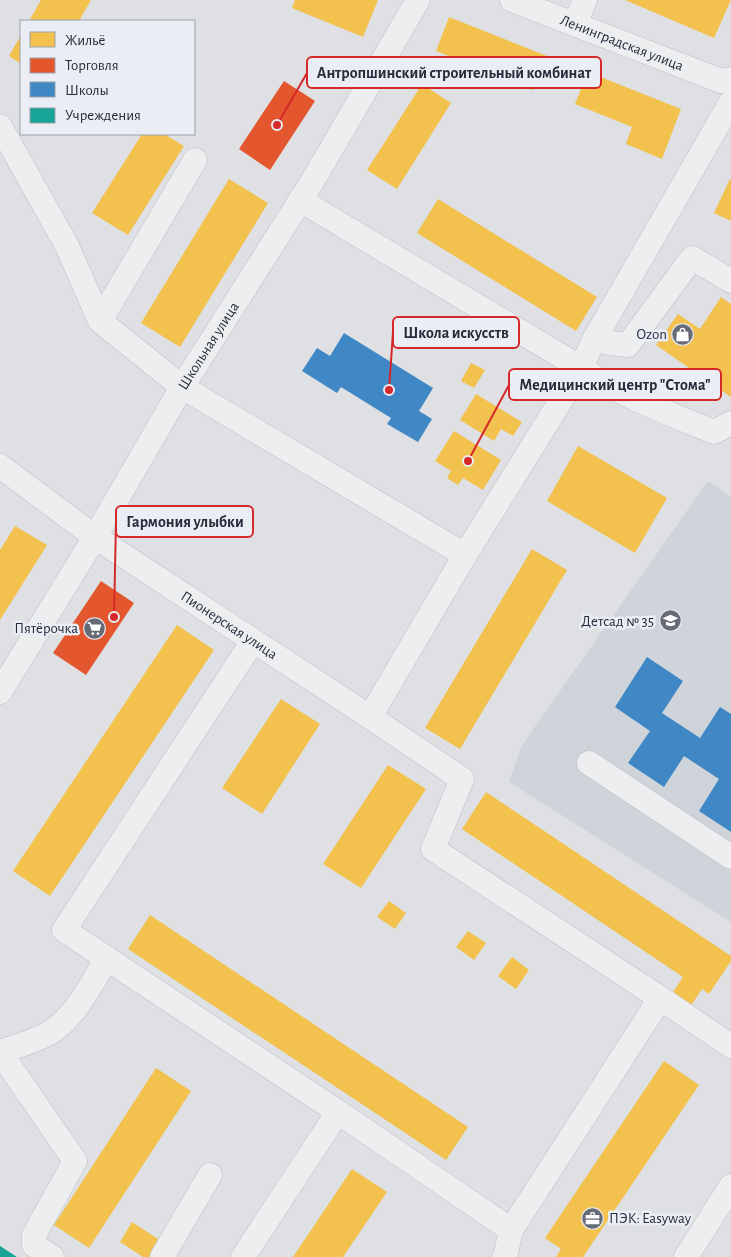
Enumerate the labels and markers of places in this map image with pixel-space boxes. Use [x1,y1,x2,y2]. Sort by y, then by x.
callout: Антропшинский строительный комбинат [307,57,601,88]
callout: Школа искусств [393,317,519,348]
shop icon: Ozon [671,322,695,346]
place label: Ozon [637,327,667,342]
callout: Медицинский центр "Стома" [509,369,721,400]
callout: Гармония улыбки [116,506,253,537]
school or university icon: Детсад № 35 [658,609,682,633]
place label: Детсад № 35 [581,614,654,629]
supermarket icon: Пятёрочка [82,616,106,640]
place label: Пятёрочка [14,621,78,636]
office icon: ПЭК: Easyway [581,1206,605,1230]
place label: ПЭК: Easyway [609,1211,692,1226]

